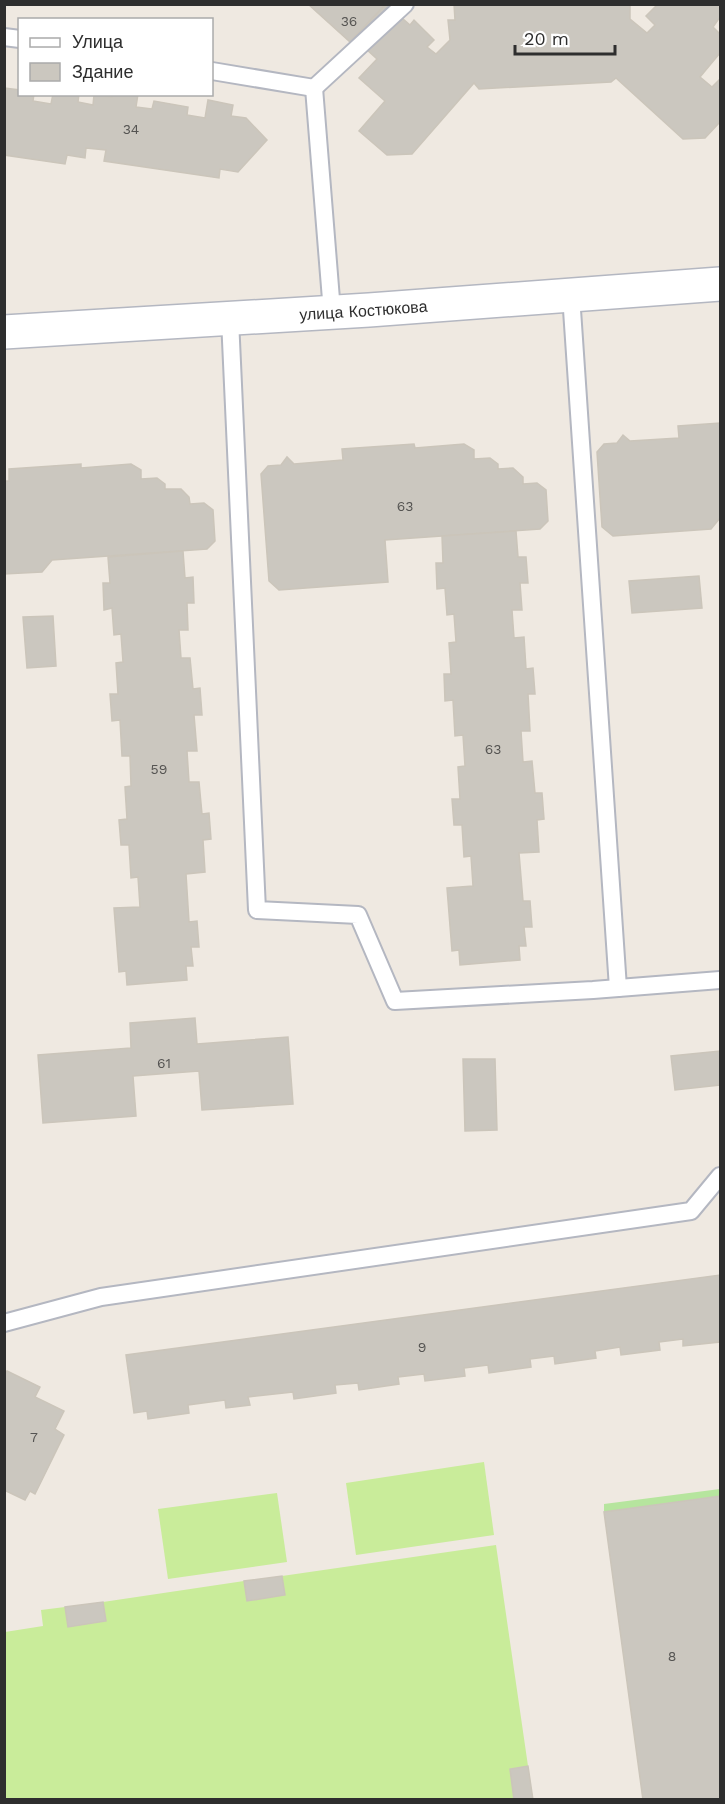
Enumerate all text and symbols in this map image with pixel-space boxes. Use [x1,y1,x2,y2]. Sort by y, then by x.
house number: 36 [341,13,357,29]
legend [18,18,213,96]
scale bar [515,18,616,56]
text: 20 m [524,28,569,49]
text: Улица [72,31,124,52]
text: Здание [72,61,133,82]
house number: 34 [123,121,139,137]
street label: улица Костюкова [299,296,428,324]
house number: 63 [397,498,413,514]
house number: 63 [485,741,501,757]
house number: 59 [151,761,167,777]
house number: 61 [157,1055,171,1071]
house number: 9 [418,1339,426,1355]
house number: 7 [30,1429,38,1445]
house number: 8 [668,1648,676,1664]

